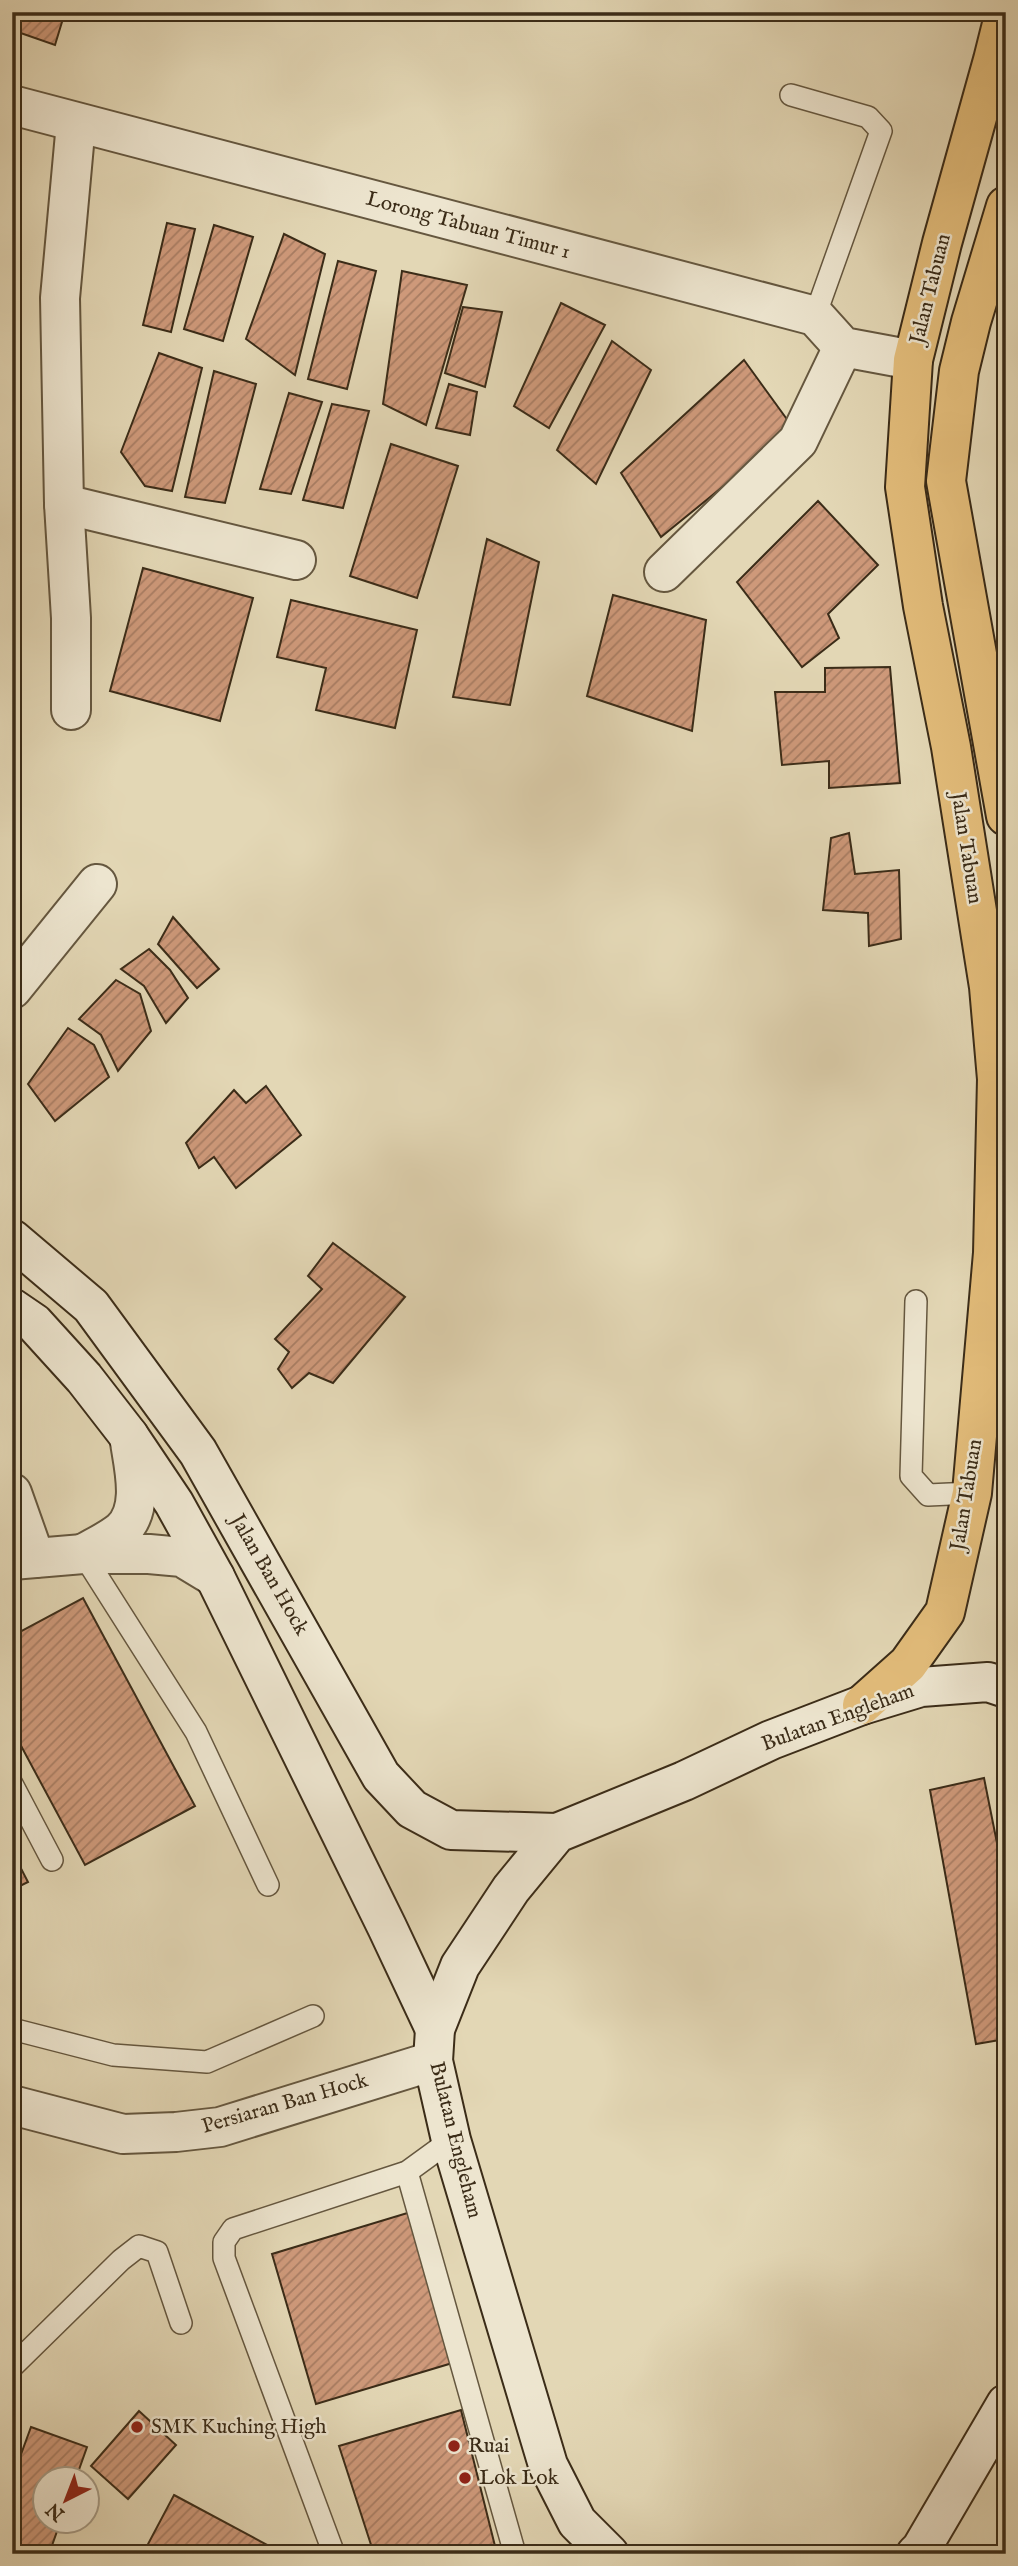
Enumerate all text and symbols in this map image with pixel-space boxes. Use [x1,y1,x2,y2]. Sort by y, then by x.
street label: Lorong Tabuan Timur 1 [363,186,573,266]
street label: Jalan Tabuan [904,231,958,349]
street label: Jalan Tabuan [944,788,988,906]
street label: Jalan Tabuan [945,1437,989,1555]
street label: Jalan Ban Hock [222,1508,315,1641]
street label: Bulatan Engleham [758,1678,918,1758]
street label: Bulatan Engleham [422,2059,488,2221]
street label: Persiaran Ban Hock [199,2067,372,2141]
place label: SMK Kuching High [151,2414,326,2441]
marker: SMK Kuching High [129,2419,145,2435]
place label: Ruai [468,2433,509,2460]
marker: Ruai [446,2438,462,2454]
north arrow [32,2464,102,2534]
place label: Lok Lok [479,2465,560,2492]
marker: Lok Lok [457,2470,473,2486]
text: N [41,2496,71,2526]

